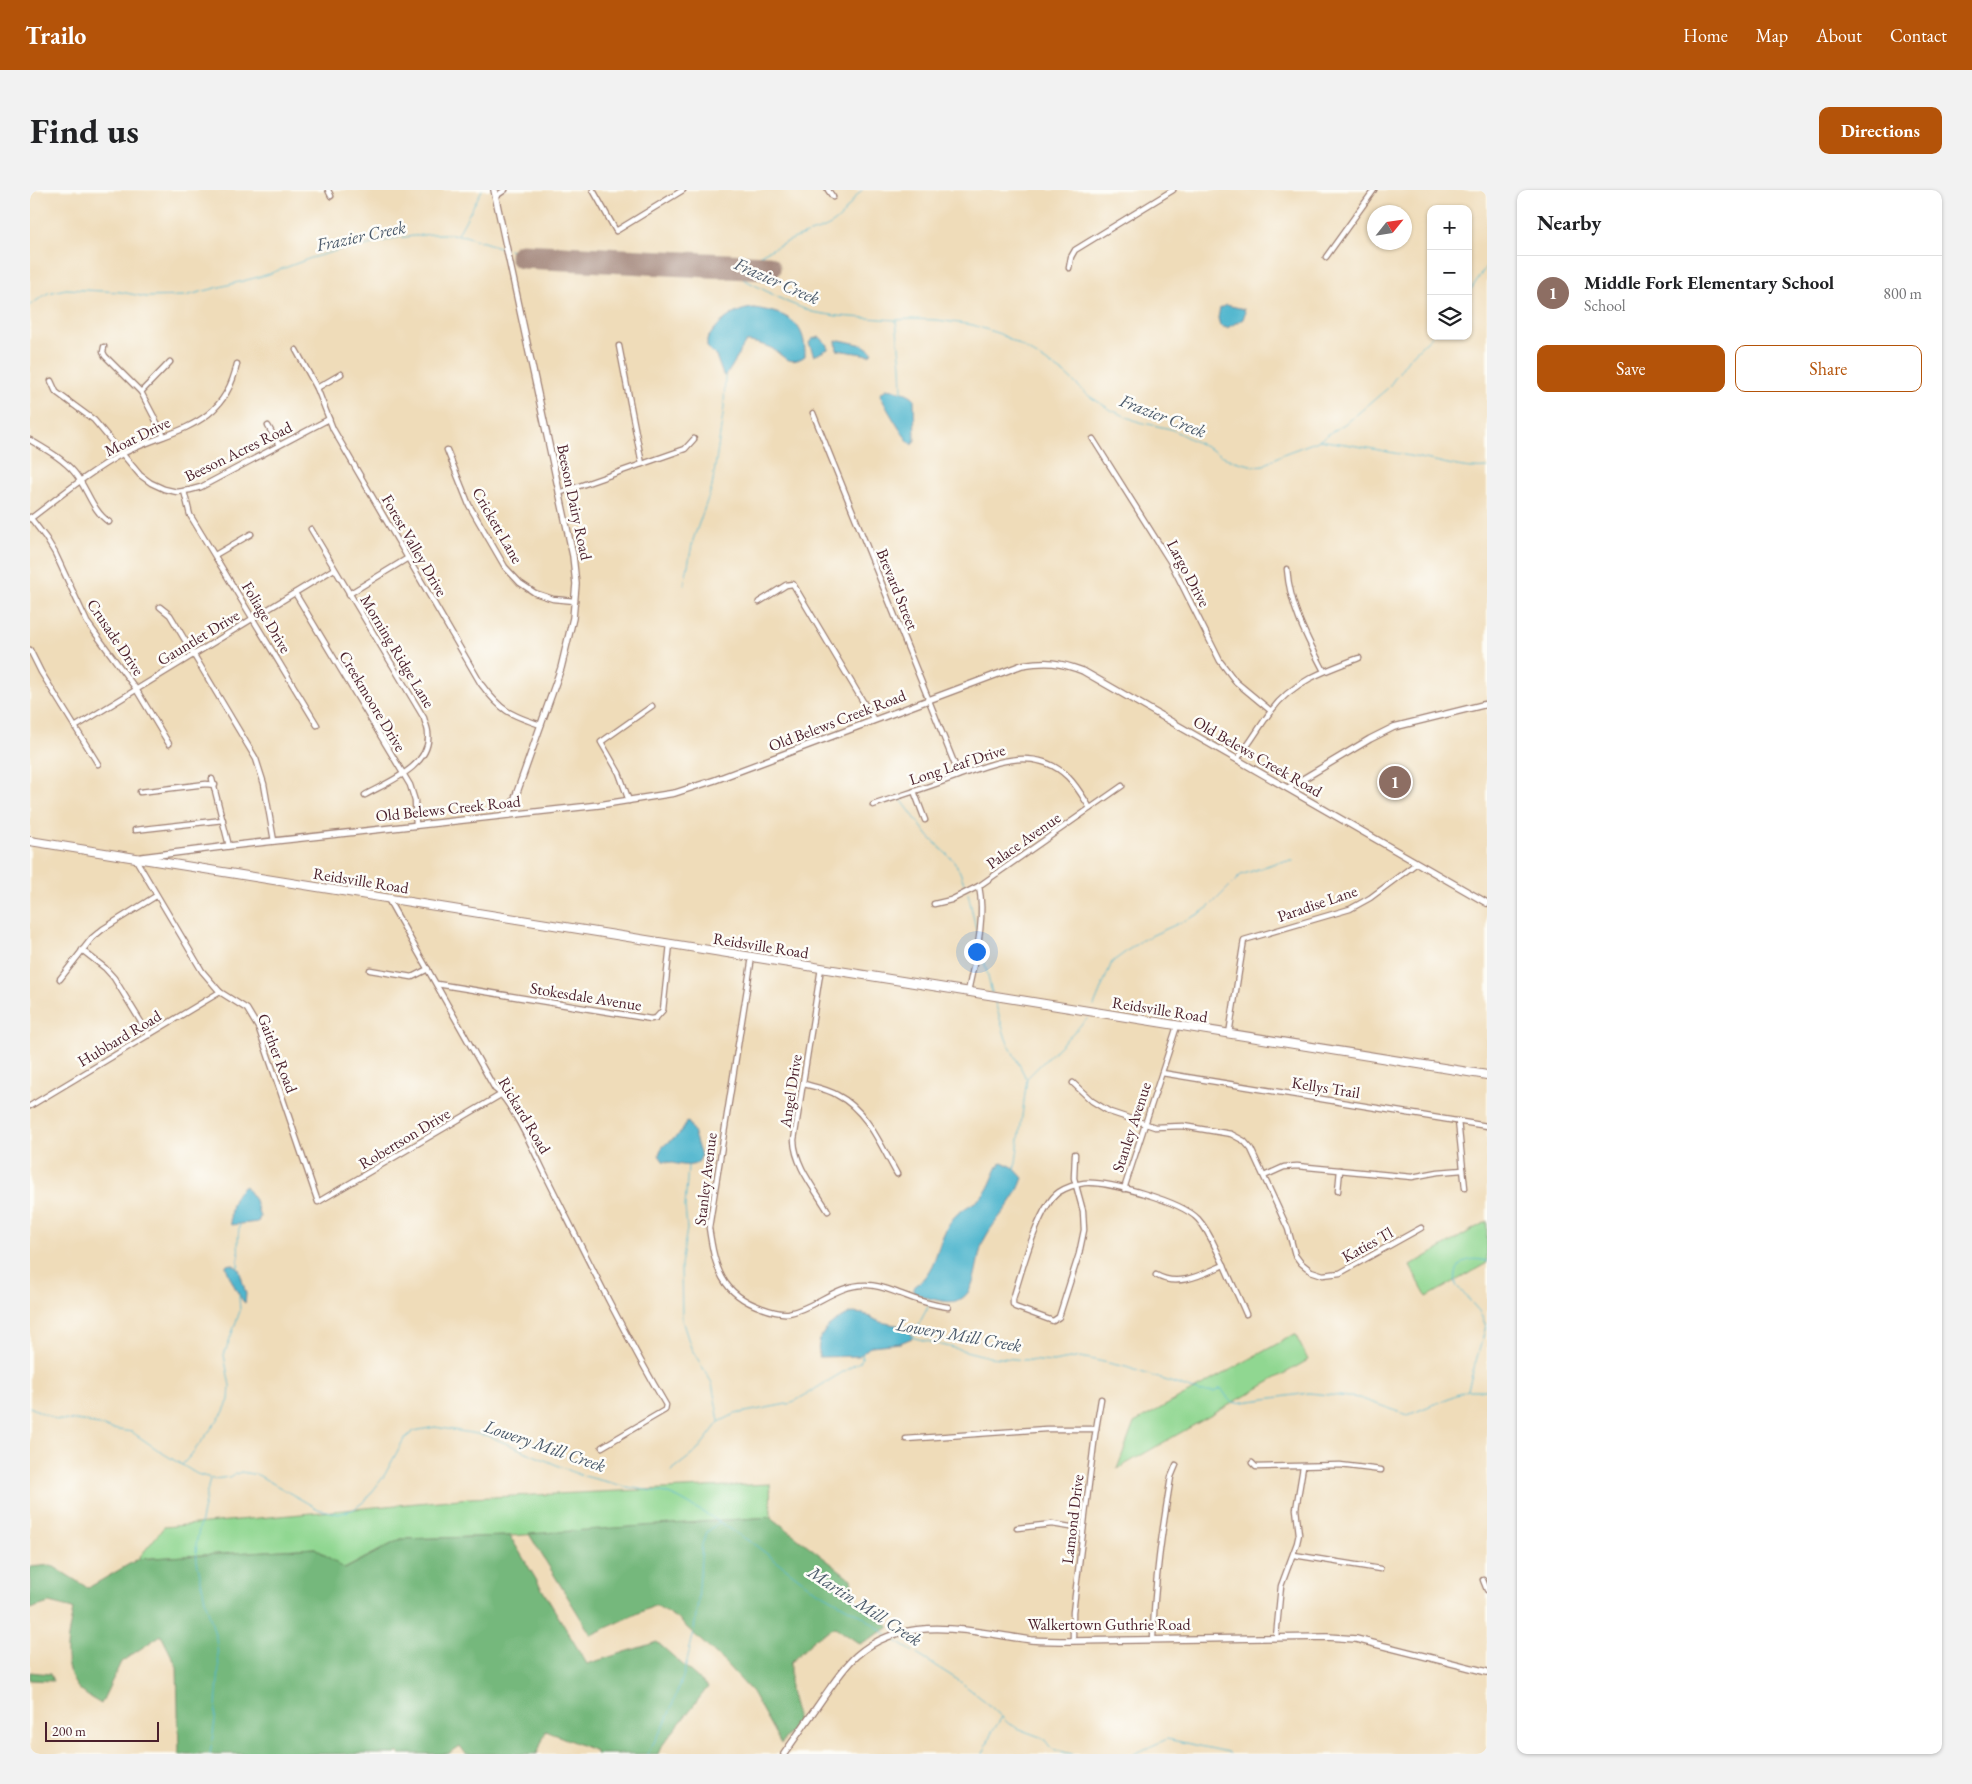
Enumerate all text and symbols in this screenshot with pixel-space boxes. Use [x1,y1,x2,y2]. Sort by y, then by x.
text: Trailo [25,20,86,51]
text: Home [1683,24,1728,47]
text: Map [1756,24,1788,47]
text: About [1816,24,1862,47]
text: Contact [1890,24,1947,47]
button: Directions [1819,107,1942,154]
text: Find us [30,108,139,153]
north arrow [1367,205,1412,250]
map controls [1427,205,1472,340]
button: + [1427,205,1472,250]
text: Nearby [1537,209,1601,236]
water label: Frazier Creek [313,215,408,256]
button: − [1427,250,1472,295]
water label: Frazier Creek [730,251,823,310]
text: Middle Fork Elementary School [1584,270,1834,295]
text: 1 [1549,283,1557,304]
text: 800 m [1883,283,1922,304]
button: layers [1427,295,1472,340]
text: School [1584,295,1626,316]
button: Save [1537,345,1725,392]
button: Share [1735,345,1922,392]
water label: Frazier Creek [1116,388,1210,443]
street label: Moat Drive [101,412,173,461]
street label: Beeson Acres Road [181,416,296,487]
street label: Beeson Dairy Road [552,442,597,563]
street label: Crickett Lane [467,483,528,567]
street label: Forest Valley Drive [377,490,452,600]
street label: Largo Drive [1162,536,1215,611]
street label: Brevard Street [872,545,923,633]
street label: Foliage Drive [237,578,296,657]
street label: Morning Ridge Lane [355,591,440,712]
street label: Crusade Drive [82,595,149,680]
street label: Gauntlet Drive [153,605,243,670]
street label: Creekmoore Drive [334,647,411,755]
street label: Old Belews Creek Road [765,684,910,756]
street label: Old Belews Creek Road [1189,711,1327,802]
street label: Long Leaf Drive [906,739,1008,790]
pin: 1 [1379,763,1411,801]
street label: Old Belews Creek Road [375,790,522,827]
street label: Palace Avenue [982,807,1065,874]
street label: Reidsville Road [312,863,411,899]
street label: Paradise Lane [1274,880,1360,927]
street label: Reidsville Road [712,928,811,964]
your location [964,939,990,965]
street label: Stokesdale Avenue [529,977,643,1016]
street label: Reidsville Road [1111,992,1210,1028]
street label: Hubbard Road [74,1005,166,1072]
street label: Gaither Road [253,1010,303,1097]
street label: Angel Drive [774,1053,807,1130]
street label: Kellys Trail [1290,1072,1362,1103]
street label: Rickard Road [493,1073,556,1158]
street label: Stanley Avenue [1107,1079,1156,1175]
street label: Robertson Drive [355,1103,454,1174]
street label: Stanley Avenue [689,1131,722,1227]
street label: Katies Tl [1338,1222,1397,1267]
water label: Lowery Mill Creek [893,1312,1024,1358]
water label: Lowery Mill Creek [480,1414,609,1478]
street label: Lamond Drive [1057,1473,1088,1565]
water label: Martin Mill Creek [803,1560,926,1651]
street label: Walkertown Guthrie Road [1027,1614,1192,1635]
scale bar [45,1719,159,1742]
text: 200 m [52,1722,86,1740]

